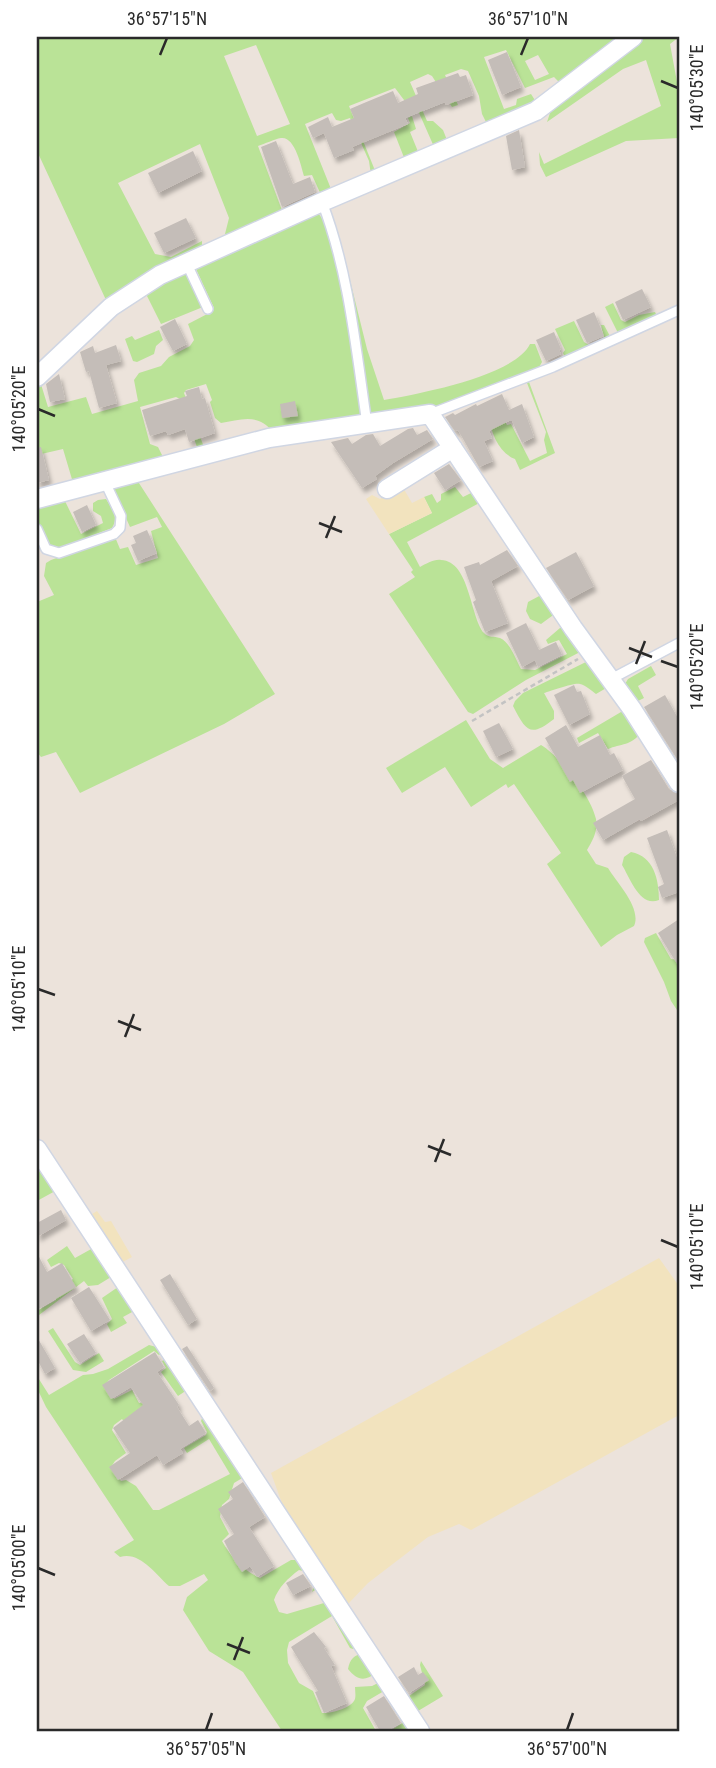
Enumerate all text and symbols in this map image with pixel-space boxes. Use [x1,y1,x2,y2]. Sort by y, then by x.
text: 36°57'15"N [127,8,207,29]
text: 36°57'10"N [488,8,568,29]
text: 140°05'30"E [686,45,707,131]
text: 140°05'20"E [8,366,29,452]
text: 140°05'20"E [686,624,707,710]
text: 140°05'10"E [8,946,29,1032]
text: 140°05'10"E [686,1204,707,1290]
text: 140°05'00"E [8,1525,29,1611]
text: 36°57'05"N [166,1738,246,1759]
text: 36°57'00"N [527,1738,607,1759]

